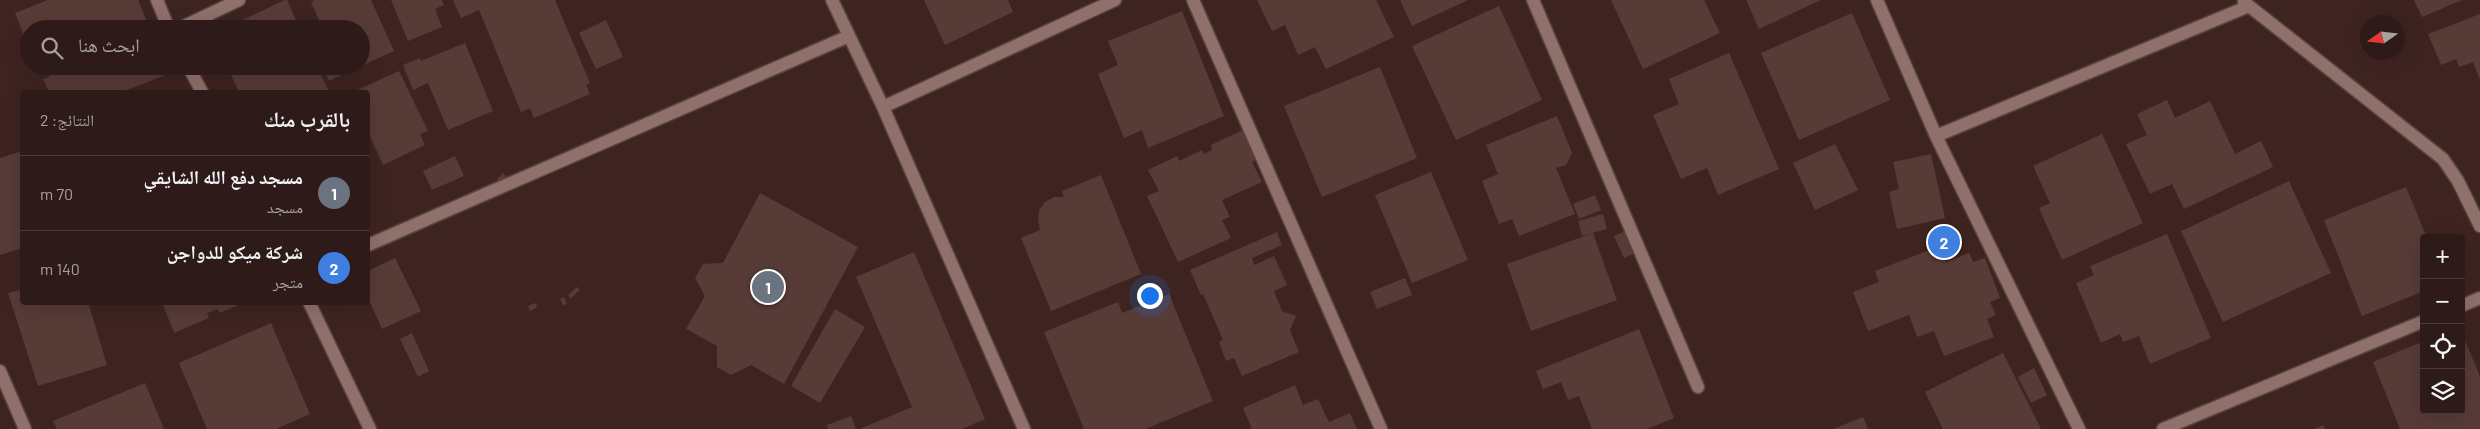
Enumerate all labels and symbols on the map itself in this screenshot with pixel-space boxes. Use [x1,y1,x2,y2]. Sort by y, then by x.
north arrow [2360,15,2405,60]
pin: 2 [1928,223,1960,261]
pin: 1 [752,268,784,306]
your location [1137,283,1163,309]

